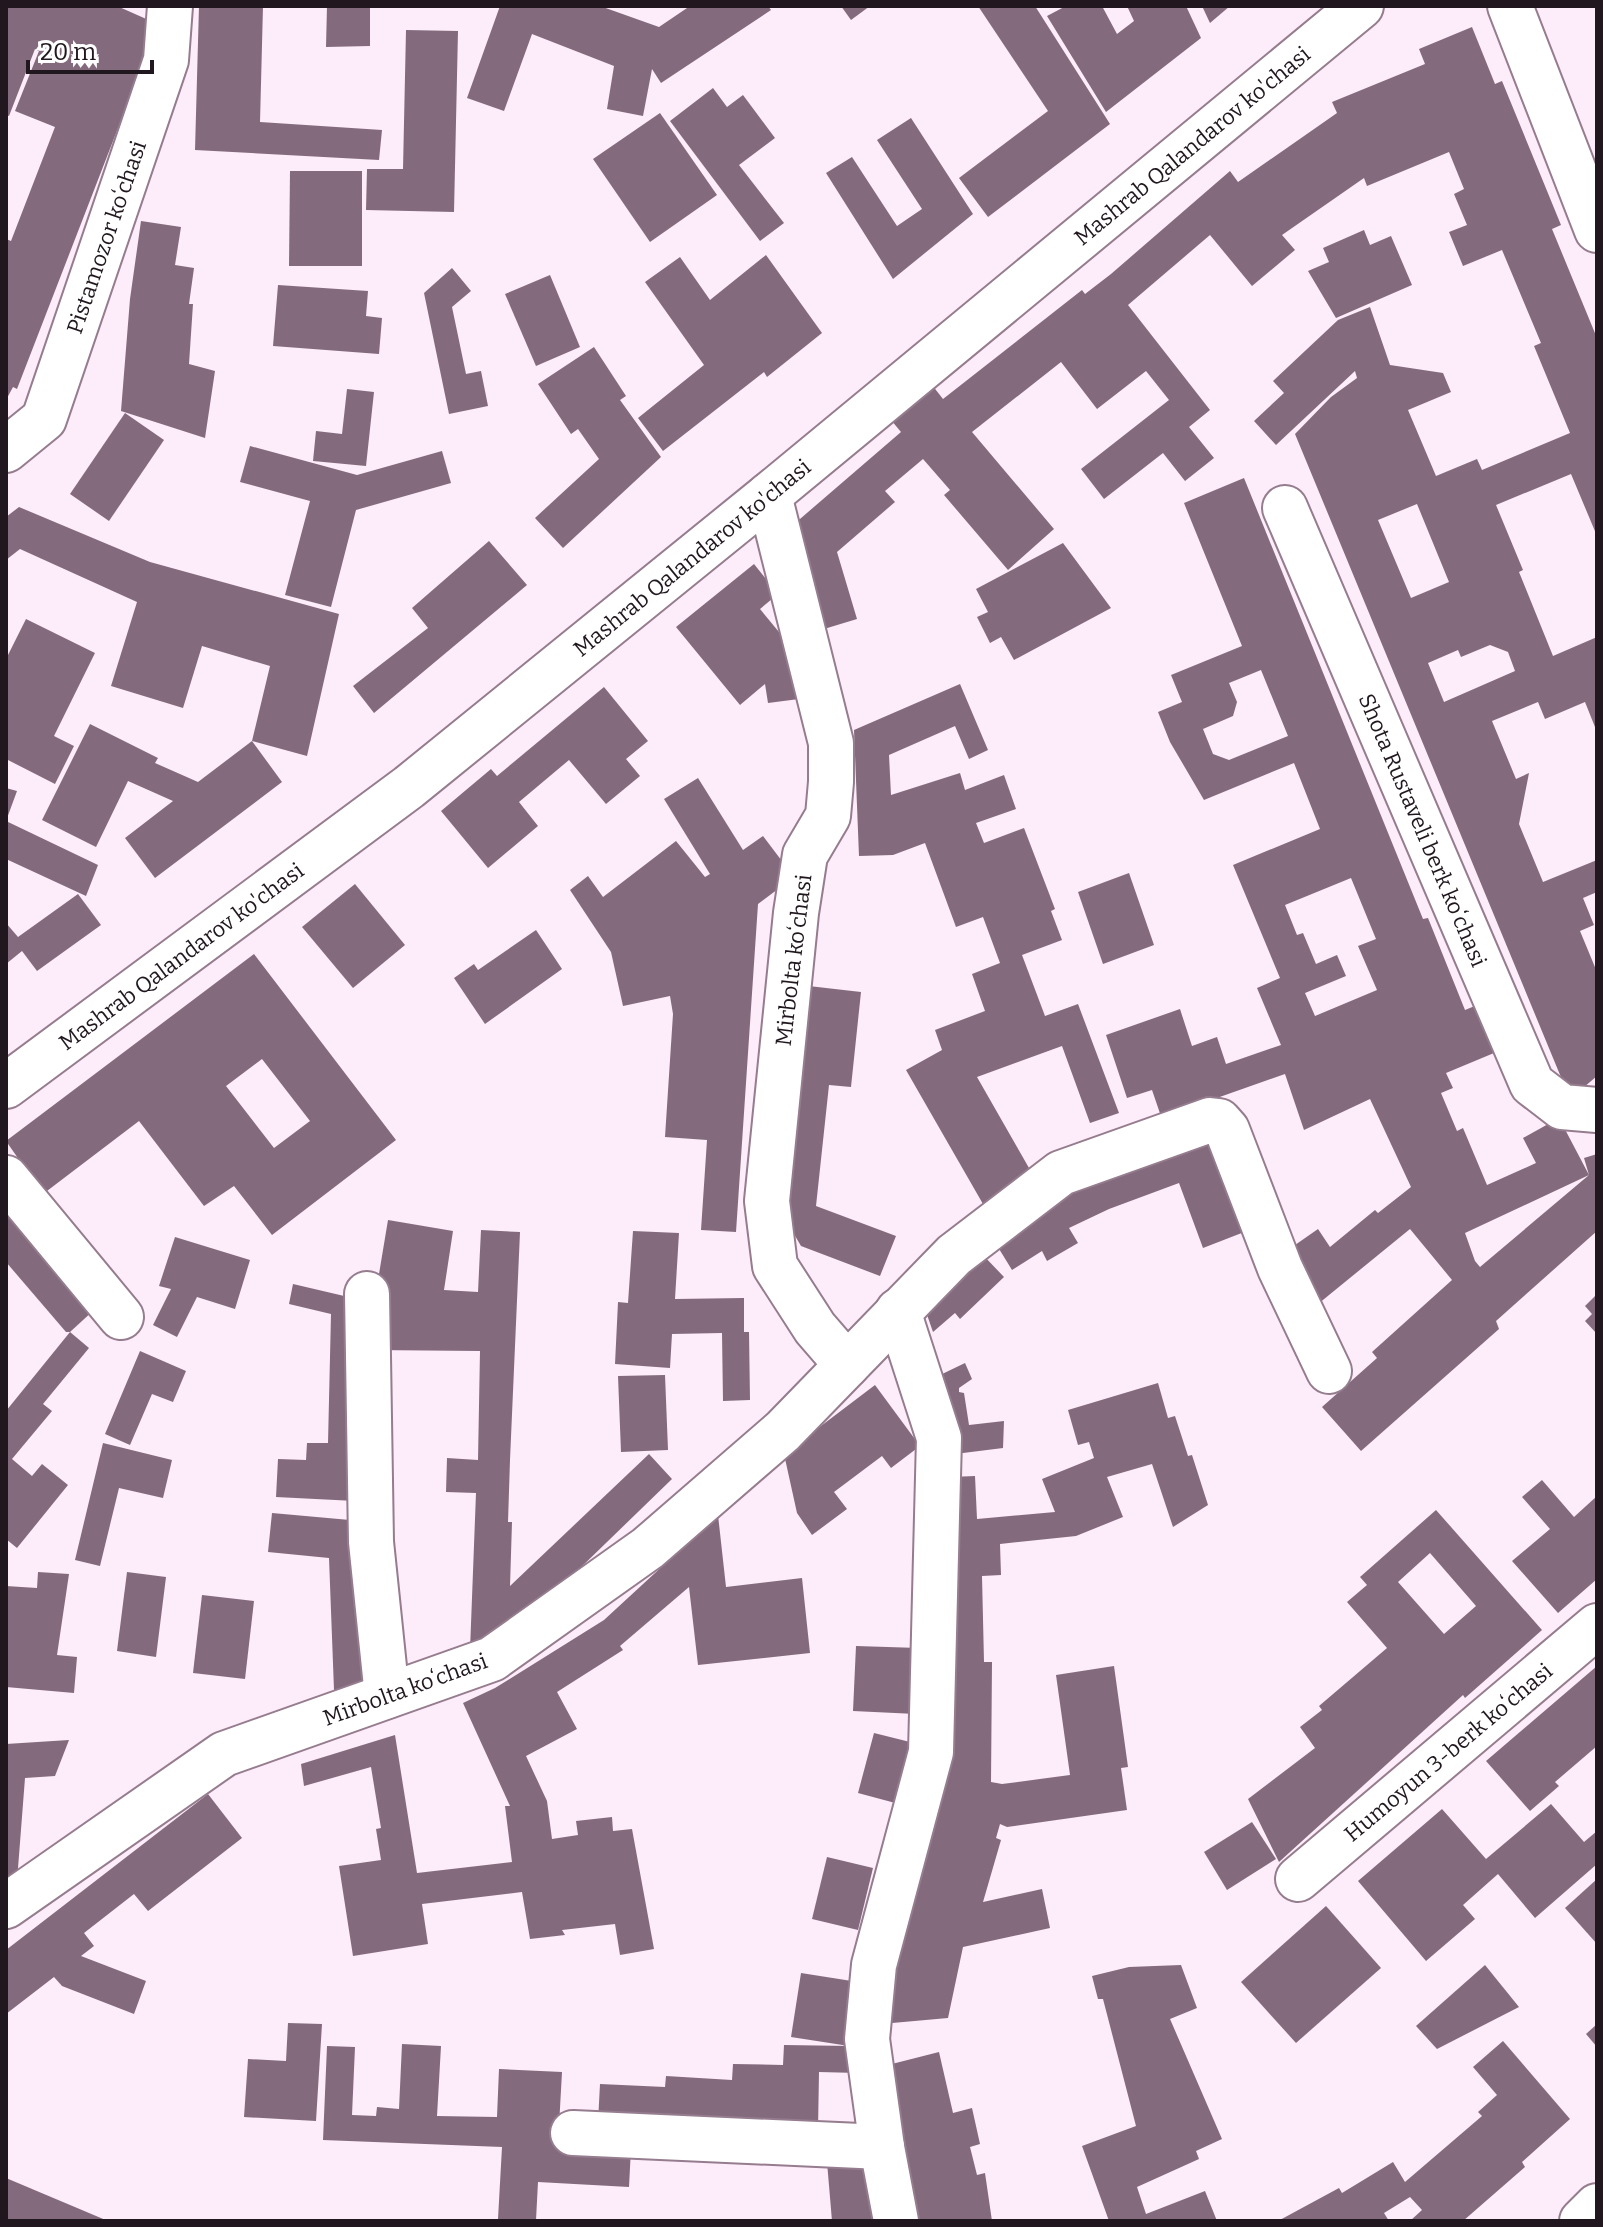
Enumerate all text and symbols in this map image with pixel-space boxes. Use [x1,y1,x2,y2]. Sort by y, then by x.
scale bar [28,24,152,74]
text: 20 m [40,38,96,66]
street label: Mashrab Qalandarov ko'chasi [1069,40,1316,251]
street label: Pistamozor koʻchasi [61,137,152,337]
street label: Mashrab Qalandarov ko'chasi [568,453,817,662]
street label: Shota Rustaveli berk koʻchasi [1353,690,1493,971]
street label: Mashrab Qalandarov ko'chasi [54,857,309,1056]
street label: Mirbolta koʻchasi [770,872,817,1048]
street label: Mirbolta koʻchasi [319,1647,491,1732]
street label: Humoyun 3-berk koʻchasi [1339,1657,1558,1847]

